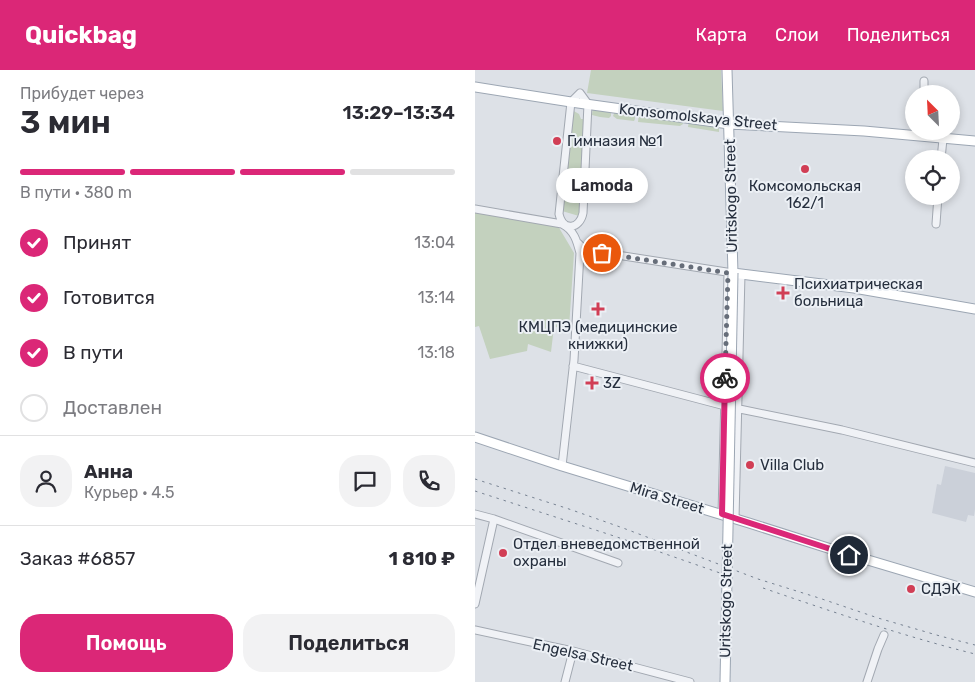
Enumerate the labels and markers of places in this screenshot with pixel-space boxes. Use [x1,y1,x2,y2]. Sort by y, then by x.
place label: Гимназия №1 [567,132,663,150]
marker: Гимназия №1 [551,135,563,147]
marker: Комсомольская 162/1 [799,163,811,175]
callout: Lamoda [556,168,648,203]
place label: Комсомольская 162/1 [749,177,861,212]
pin [581,232,623,274]
place label: Психиатрическая больница [794,275,923,310]
marker: Психиатрическая больница [776,286,790,300]
marker: КМЦПЭ (медицинские книжки) [591,302,605,316]
place label: КМЦПЭ (медицинские книжки) [518,318,678,353]
place label: 3Z [603,374,621,392]
marker: 3Z [585,376,599,390]
place label: Villa Club [760,456,824,474]
marker: Villa Club [744,459,756,471]
pin [828,534,870,576]
place label: Отдел вневедомственной охраны [513,535,700,570]
marker: Отдел вневедомственной охраны [497,547,509,559]
place label: СДЭК [921,580,961,598]
marker: СДЭК [905,583,917,595]

